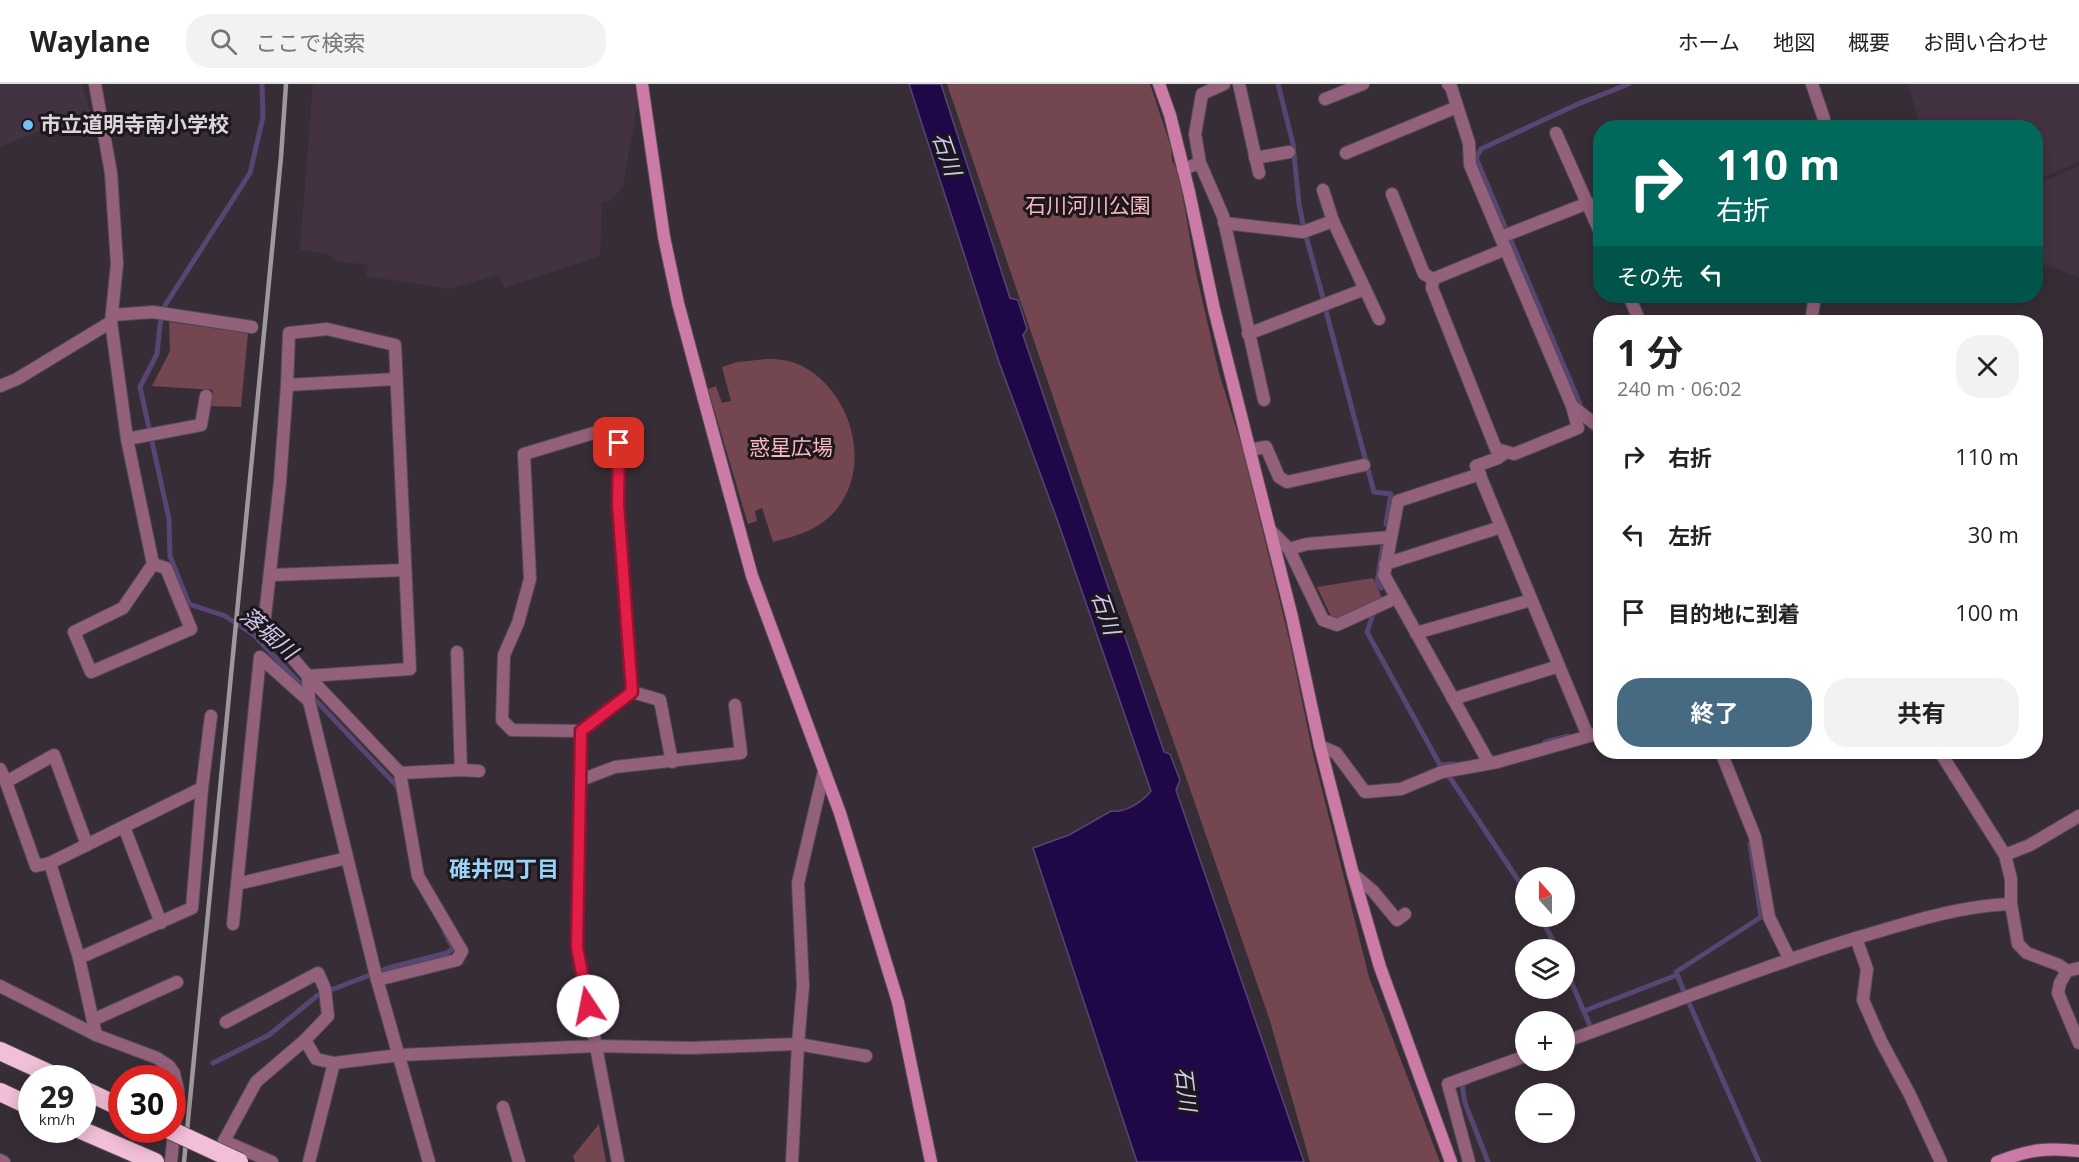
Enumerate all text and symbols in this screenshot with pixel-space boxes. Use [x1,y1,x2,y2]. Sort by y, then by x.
search box [186,14,606,68]
text: Waylane [30,22,150,60]
icon: search [207,25,240,58]
text: ここで検索 [255,27,365,57]
text: ホーム [1678,28,1740,56]
text: 地図 [1773,28,1815,56]
text: 概要 [1848,28,1890,56]
text: お問い合わせ [1923,28,2049,56]
place label: 市立道明寺南小学校 [40,110,229,138]
marker: 市立道明寺南小学校 [21,118,35,132]
water label: 石川 [927,128,970,181]
text: 110 m [1716,135,1840,192]
icon: right [1617,144,1695,222]
park label: 石川河川公園 [1025,191,1151,219]
text: 右折 [1716,191,1770,228]
icon: left [1695,258,1728,291]
text: その先 [1617,261,1683,291]
text: 1 分 [1617,328,1683,377]
button: close [1956,335,2019,398]
text: 240 m · 06:02 [1617,375,1742,402]
pin [593,417,644,468]
icon: arrive [602,426,635,459]
park label: 惑星広場 [749,433,833,461]
icon: right [1617,440,1650,473]
text: 110 m [1955,441,2019,471]
text: 右折 [1668,442,1712,472]
icon: left [1617,518,1650,551]
text: 30 m [1968,519,2019,549]
text: 左折 [1668,520,1712,550]
water label: 石川 [1086,587,1129,640]
icon: arrive [1617,596,1650,629]
text: 100 m [1955,597,2019,627]
text: 目的地に到着 [1668,598,1800,628]
water label: 落堀川 [235,599,306,667]
button: 終了 [1617,678,1812,747]
button: 共有 [1824,678,2019,747]
district label: 碓井四丁目 [449,853,559,883]
north arrow [1515,867,1575,927]
map controls [1515,867,1575,1143]
button: layers [1515,939,1575,999]
position arrow [556,974,620,1038]
button: + [1515,1011,1575,1071]
speed limit sign: 30 [108,1065,186,1143]
water label: 石川 [1169,1065,1205,1115]
text: 29 [40,1076,74,1117]
button: − [1515,1083,1575,1143]
text: km/h [39,1109,75,1129]

